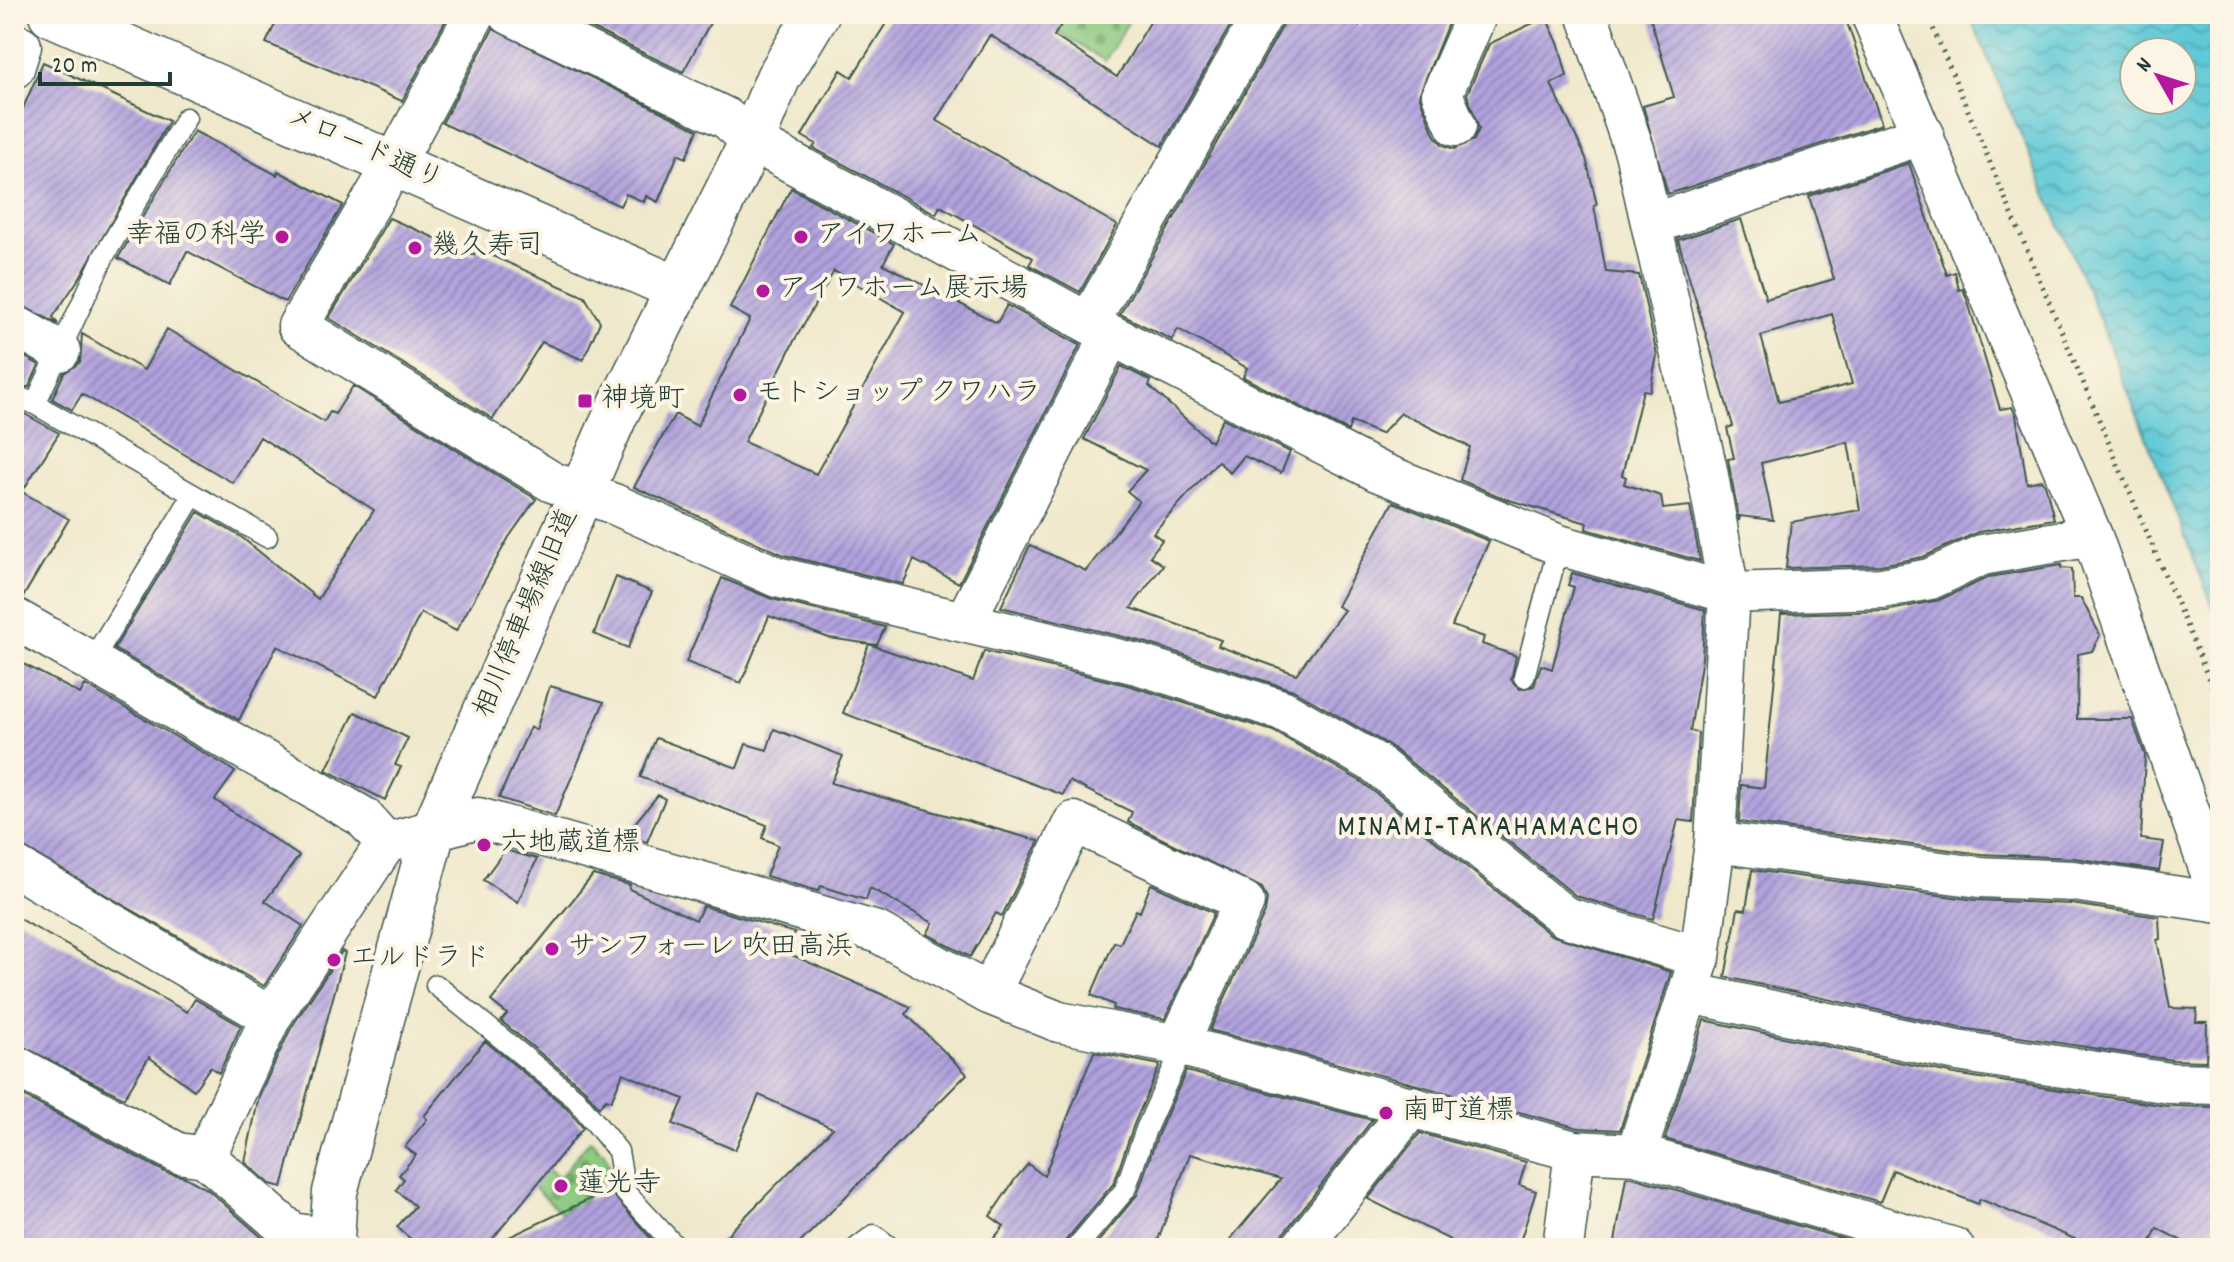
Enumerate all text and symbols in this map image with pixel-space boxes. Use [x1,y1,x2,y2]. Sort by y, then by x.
scale bar [40,36,170,86]
north arrow [2118,36,2198,116]
text: 20 m [52,50,98,84]
text: N [2130,52,2161,80]
street label: メロード通り [279,98,449,202]
place label: 幸福の科学 [126,217,266,257]
place label: アイワホーム [817,217,982,257]
marker: 幸福の科学 [273,228,291,246]
place label: 幾久寿司 [431,228,543,268]
marker: アイワホーム [792,228,810,246]
marker: 幾久寿司 [406,239,424,257]
place label: アイワホーム展示場 [779,271,1028,311]
marker: アイワホーム展示場 [754,282,772,300]
place label: モトショップ クワハラ [756,375,1041,415]
place label: 神境町 [601,381,685,421]
marker: モトショップ クワハラ [731,386,749,404]
marker: 神境町 [576,392,594,410]
street label: 相川停車場線旧道 [466,503,590,725]
district label: MINAMI-TAKAHAMACHO [1338,808,1640,851]
place label: 六地蔵道標 [500,825,640,865]
marker: 六地蔵道標 [475,836,493,854]
place label: サンフォーレ 吹田高浜 [568,929,853,969]
place label: エルドラド [350,940,490,980]
marker: サンフォーレ 吹田高浜 [543,940,561,958]
marker: エルドラド [325,951,343,969]
place label: 南町道標 [1402,1093,1514,1133]
marker: 南町道標 [1377,1104,1395,1122]
place label: 蓮光寺 [577,1166,661,1206]
marker: 蓮光寺 [552,1177,570,1195]

